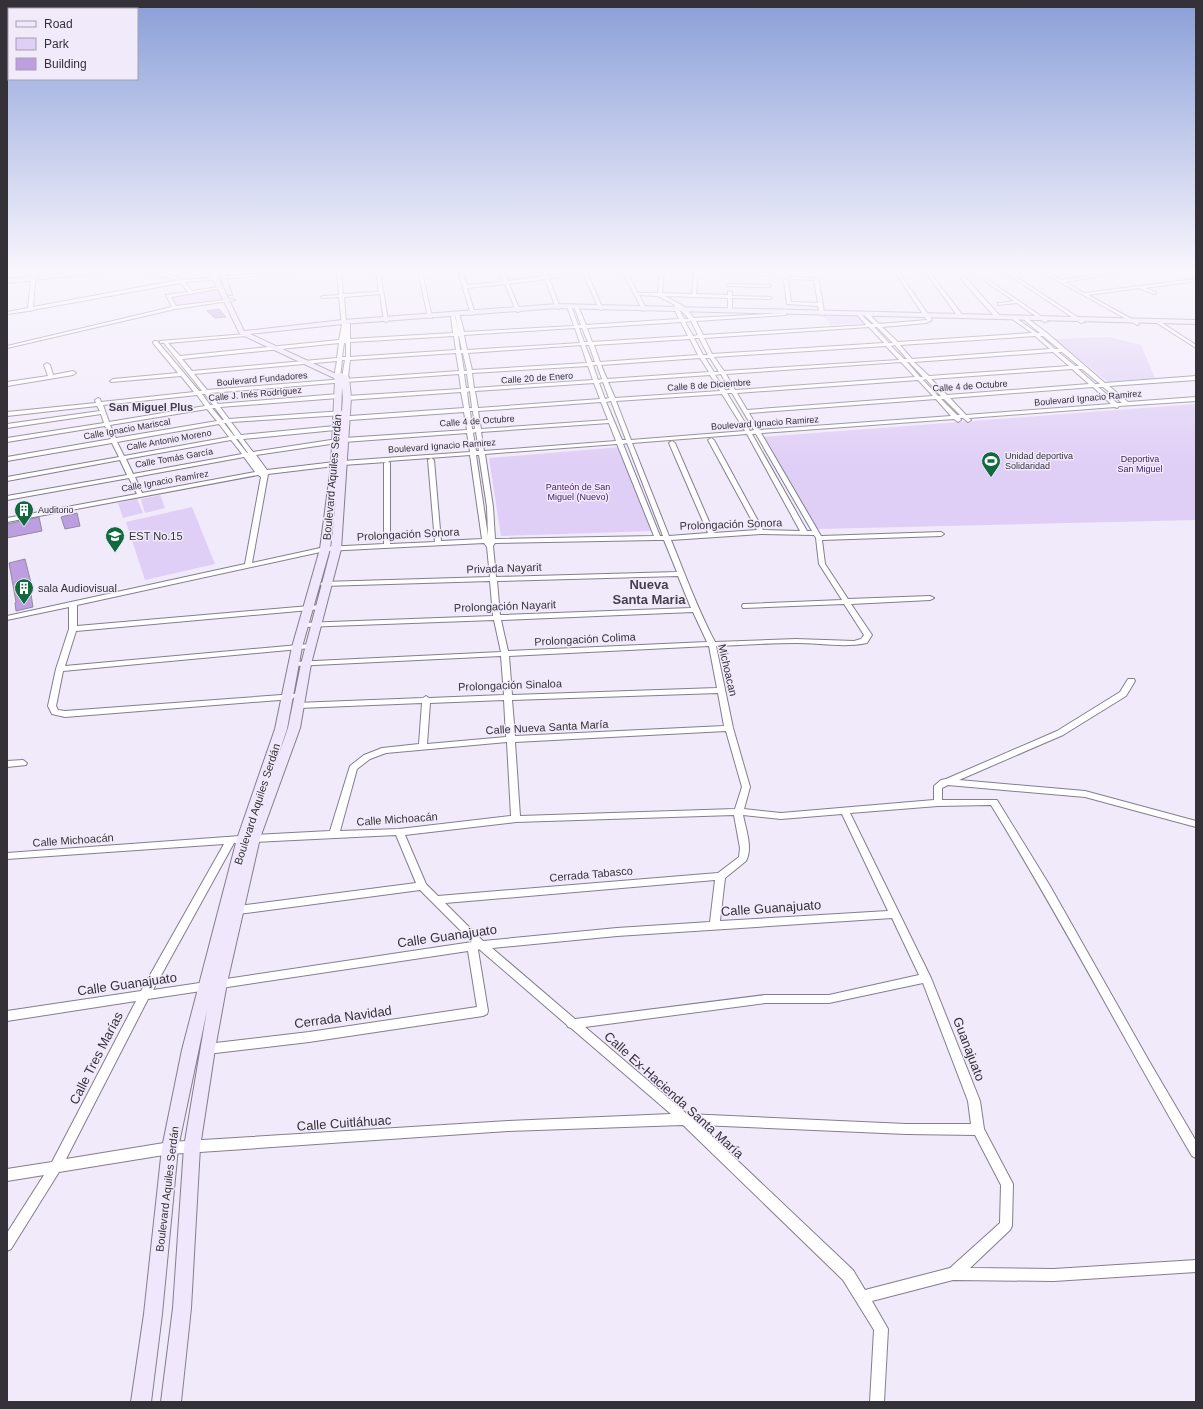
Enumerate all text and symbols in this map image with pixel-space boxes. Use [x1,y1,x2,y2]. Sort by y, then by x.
legend [8,8,138,80]
text: Road [44,17,73,31]
text: Park [44,37,70,51]
text: Building [44,57,87,71]
street label: Boulevard Fundadores [216,370,308,388]
street label: Calle 20 de Enero [501,370,573,386]
street label: Calle 8 de Diciembre [667,377,751,393]
street label: Calle 4 de Octubre [932,378,1008,394]
street label: Calle J. Inés Rodríguez [208,385,303,403]
street label: Boulevard Ignacio Ramirez [1034,388,1143,408]
district label: San Miguel Plus [109,401,193,413]
street label: Boulevard Aquiles Serdán [321,413,343,541]
street label: Calle 4 de Octubre [439,413,515,429]
street label: Boulevard Ignacio Ramirez [711,414,820,432]
street label: Calle Ignacio Mariscal [83,416,171,442]
street label: Calle Antonio Moreno [126,428,212,452]
street label: Boulevard Ignacio Ramirez [388,437,497,455]
street label: Calle Tomás García [134,446,214,470]
sports icon: Unidad deportiva Solidaridad [980,450,1002,478]
place label: Unidad deportiva Solidaridad [1005,451,1073,471]
park label: Deportiva San Miguel [1117,454,1163,474]
street label: Calle Ignacio Ramírez [121,468,210,494]
park label: Panteón de San Miguel (Nuevo) [546,482,610,502]
building icon: Auditorio [13,499,35,527]
place label: Auditorio [38,505,74,515]
street label: Prolongación Sonora [679,516,783,532]
school or university icon: EST No.15 [104,525,126,553]
street label: Prolongación Sonora [356,525,460,543]
place label: EST No.15 [129,530,183,542]
street label: Privada Nayarit [466,561,542,575]
building icon: sala Audiovisual [13,577,35,605]
district label: Nueva Santa Maria [613,577,686,607]
place label: sala Audiovisual [38,582,117,594]
street label: Prolongación Nayarit [454,598,556,614]
street label: Prolongación Colima [534,630,637,648]
street label: Michoacan [716,643,740,697]
street label: Prolongación Sinaloa [458,677,563,693]
street label: Calle Nueva Santa María [485,718,610,736]
street label: Boulevard Aquiles Serdán [232,742,282,866]
street label: Calle Michoacán [356,810,438,828]
street label: Calle Michoacán [32,831,114,849]
street label: Cerrada Tabasco [549,864,633,884]
street label: Calle Guanajuato [720,897,822,919]
street label: Calle Guanajuato [396,922,498,950]
street label: Calle Guanajuato [76,970,178,998]
street label: Cerrada Navidad [293,1003,393,1031]
street label: Calle Tres Marías [66,1009,126,1107]
street label: Guanajuato [950,1015,988,1083]
street label: Calle Ex-Hacienda Santa María [601,1029,747,1162]
street label: Calle Cuitláhuac [296,1112,392,1134]
street label: Boulevard Aquiles Serdán [153,1125,181,1253]

